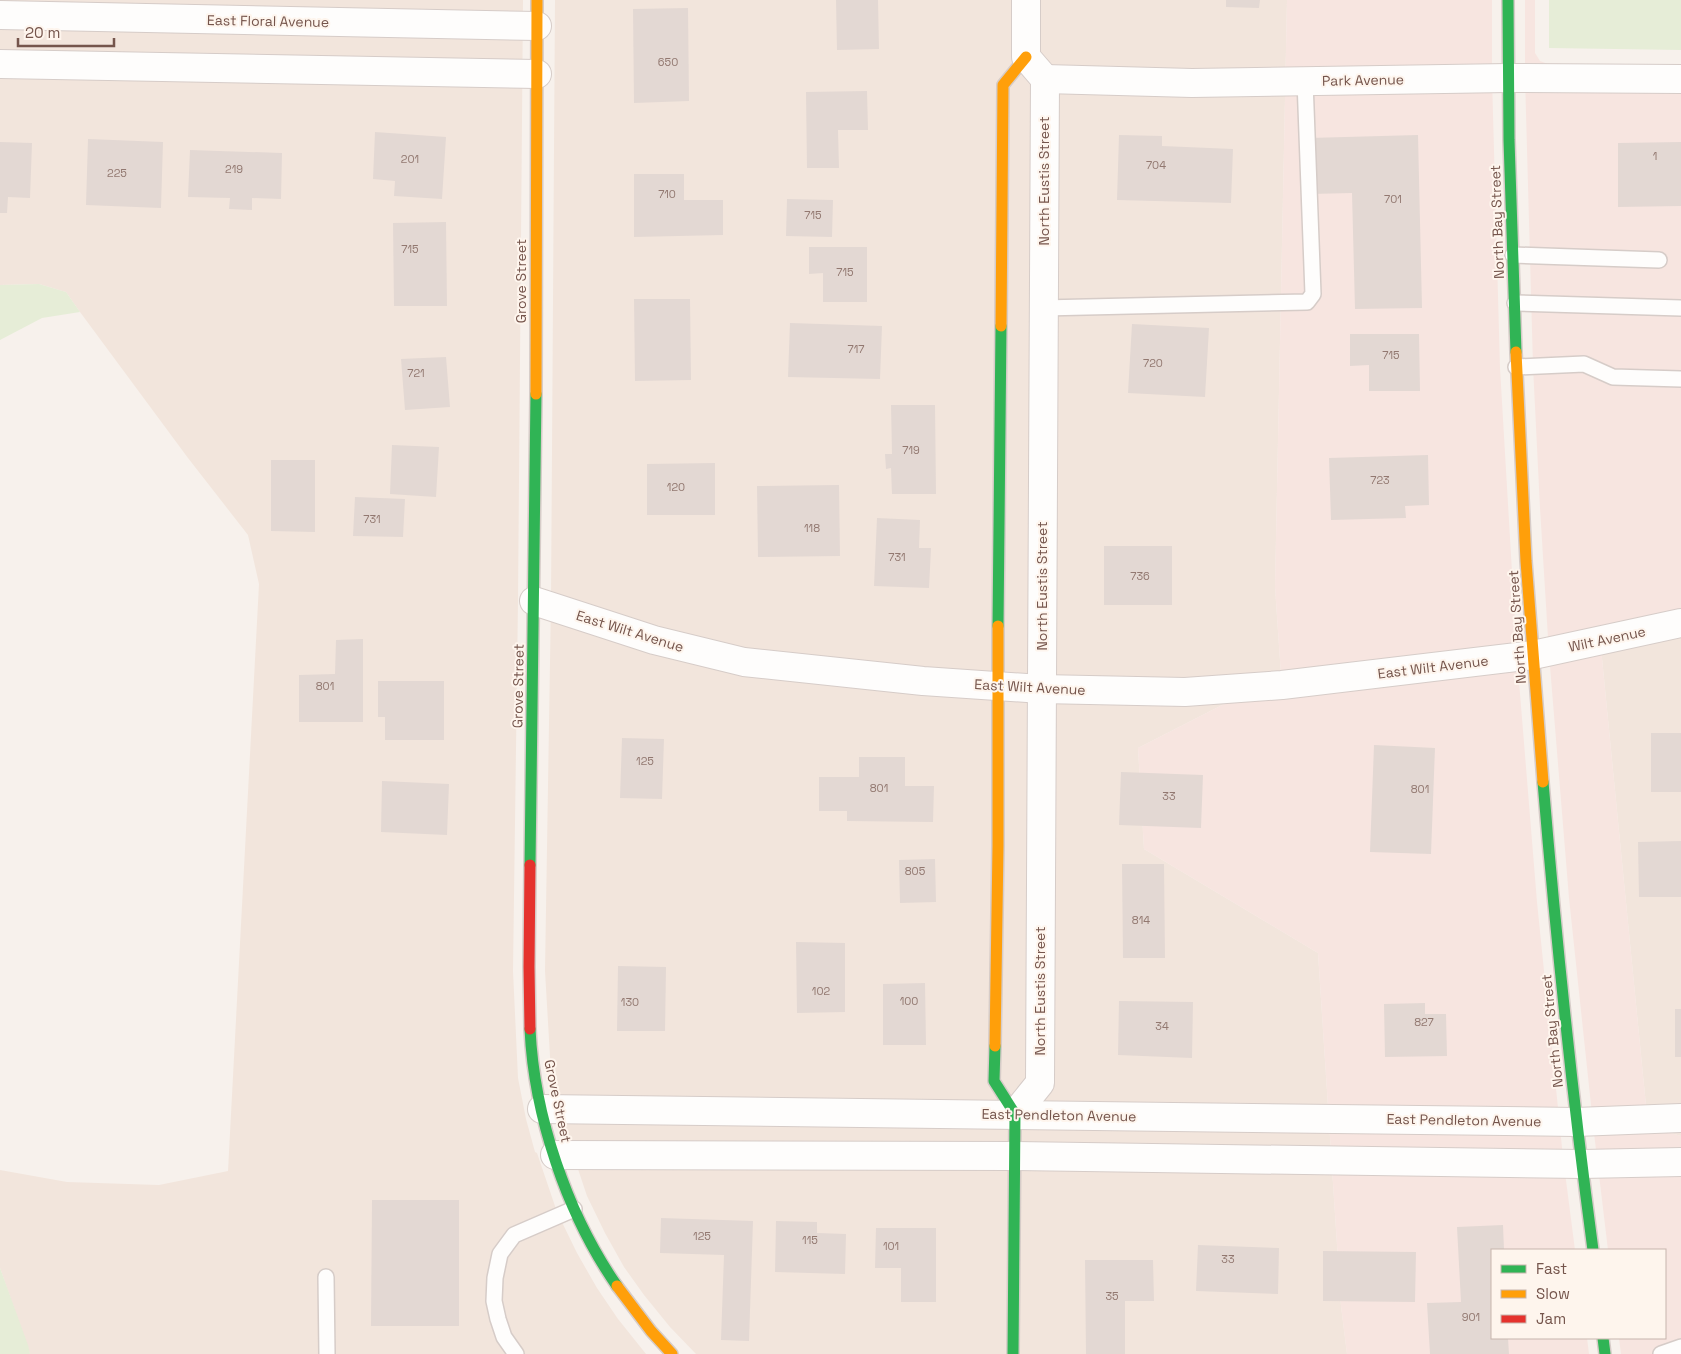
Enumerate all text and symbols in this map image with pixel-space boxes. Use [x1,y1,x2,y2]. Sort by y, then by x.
street label: East Floral Avenue [207,11,329,31]
scale bar [18,15,114,47]
text: 20 m [25,23,60,42]
house number: 650 [658,55,678,69]
street label: Park Avenue [1322,70,1404,90]
street label: North Eustis Street [1035,116,1053,246]
house number: 1 [1653,149,1657,163]
house number: 201 [401,152,419,166]
house number: 704 [1146,158,1166,172]
house number: 219 [225,162,243,176]
street label: North Bay Street [1486,165,1508,279]
house number: 225 [107,166,127,180]
house number: 710 [658,187,676,201]
house number: 701 [1384,192,1402,206]
house number: 715 [804,208,822,222]
street label: Grove Street [512,239,530,323]
house number: 715 [401,242,419,256]
house number: 715 [836,265,854,279]
house number: 717 [848,342,864,356]
house number: 715 [1382,348,1400,362]
house number: 720 [1143,356,1163,370]
house number: 721 [407,366,425,380]
house number: 719 [902,443,920,457]
house number: 723 [1370,473,1390,487]
house number: 120 [667,480,685,494]
house number: 731 [363,512,381,526]
house number: 118 [804,521,820,535]
street label: North Eustis Street [1033,521,1051,651]
house number: 731 [888,550,906,564]
house number: 736 [1130,569,1150,583]
street label: North Bay Street [1504,570,1530,684]
street label: East Wilt Avenue [574,606,686,656]
street label: Wilt Avenue [1567,622,1647,656]
street label: Grove Street [508,644,528,728]
street label: East Wilt Avenue [1377,651,1489,683]
street label: East Wilt Avenue [974,675,1086,699]
house number: 801 [316,679,334,693]
house number: 125 [636,754,654,768]
house number: 801 [870,781,888,795]
house number: 801 [1411,782,1429,796]
house number: 33 [1162,789,1176,803]
house number: 805 [905,864,926,878]
house number: 814 [1132,913,1150,927]
street label: North Eustis Street [1031,926,1049,1056]
street label: North Bay Street [1537,973,1567,1089]
house number: 102 [812,984,831,998]
house number: 100 [900,994,918,1008]
house number: 130 [621,995,639,1009]
house number: 827 [1414,1015,1434,1029]
house number: 34 [1155,1019,1169,1033]
street label: Grove Street [540,1058,576,1144]
street label: East Pendleton Avenue [981,1105,1137,1125]
street label: East Pendleton Avenue [1386,1110,1542,1130]
house number: 125 [693,1229,711,1243]
house number: 115 [802,1233,818,1247]
house number: 101 [883,1239,899,1253]
legend [1491,1249,1666,1339]
house number: 33 [1221,1252,1235,1266]
text: Fast [1536,1259,1567,1278]
text: Slow [1536,1284,1570,1303]
house number: 35 [1105,1289,1119,1303]
text: Jam [1536,1309,1566,1328]
house number: 901 [1462,1310,1480,1324]

